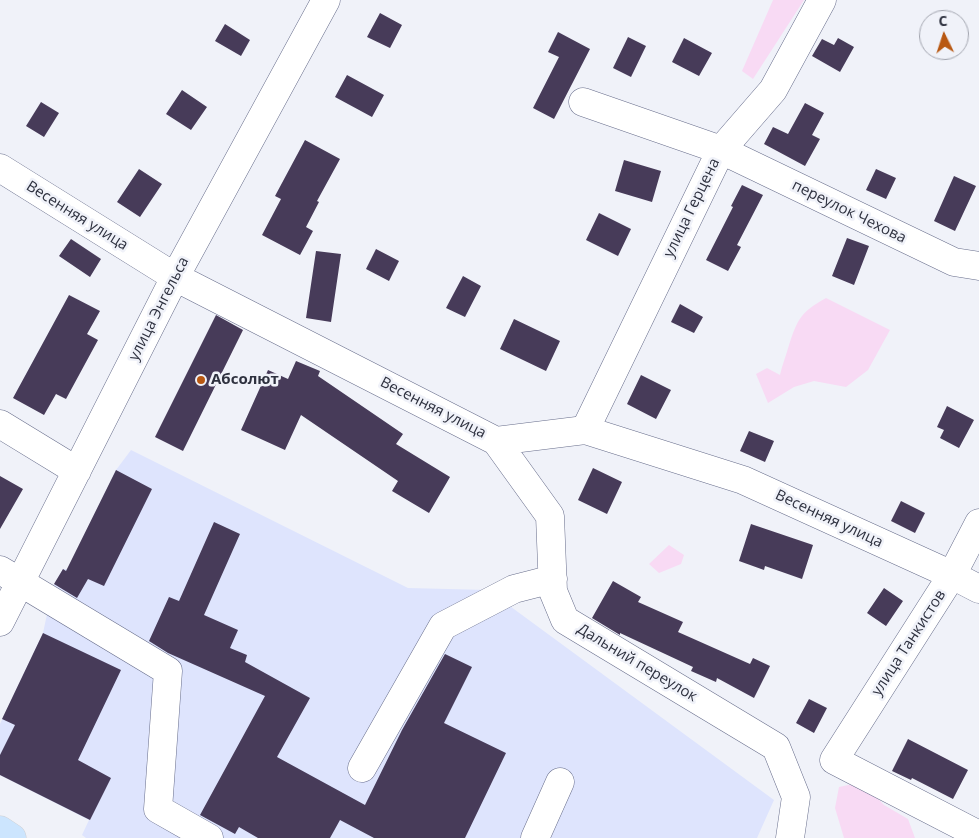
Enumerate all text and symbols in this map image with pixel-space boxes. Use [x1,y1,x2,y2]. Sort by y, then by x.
north arrow [919,10,969,60]
text: С [938,11,948,30]
street label: улица Герцена [660,155,724,261]
street label: Весенняя улица [23,177,131,255]
street label: переулок Чехова [789,177,909,247]
street label: улица Энгельса [125,254,193,364]
place label: Абсолют [211,371,279,389]
marker: Абсолют [195,374,207,386]
street label: Весенняя улица [377,374,489,442]
street label: Весенняя улица [772,486,886,552]
street label: улица Танкистов [868,587,950,699]
street label: Дальний переулок [574,620,700,706]

